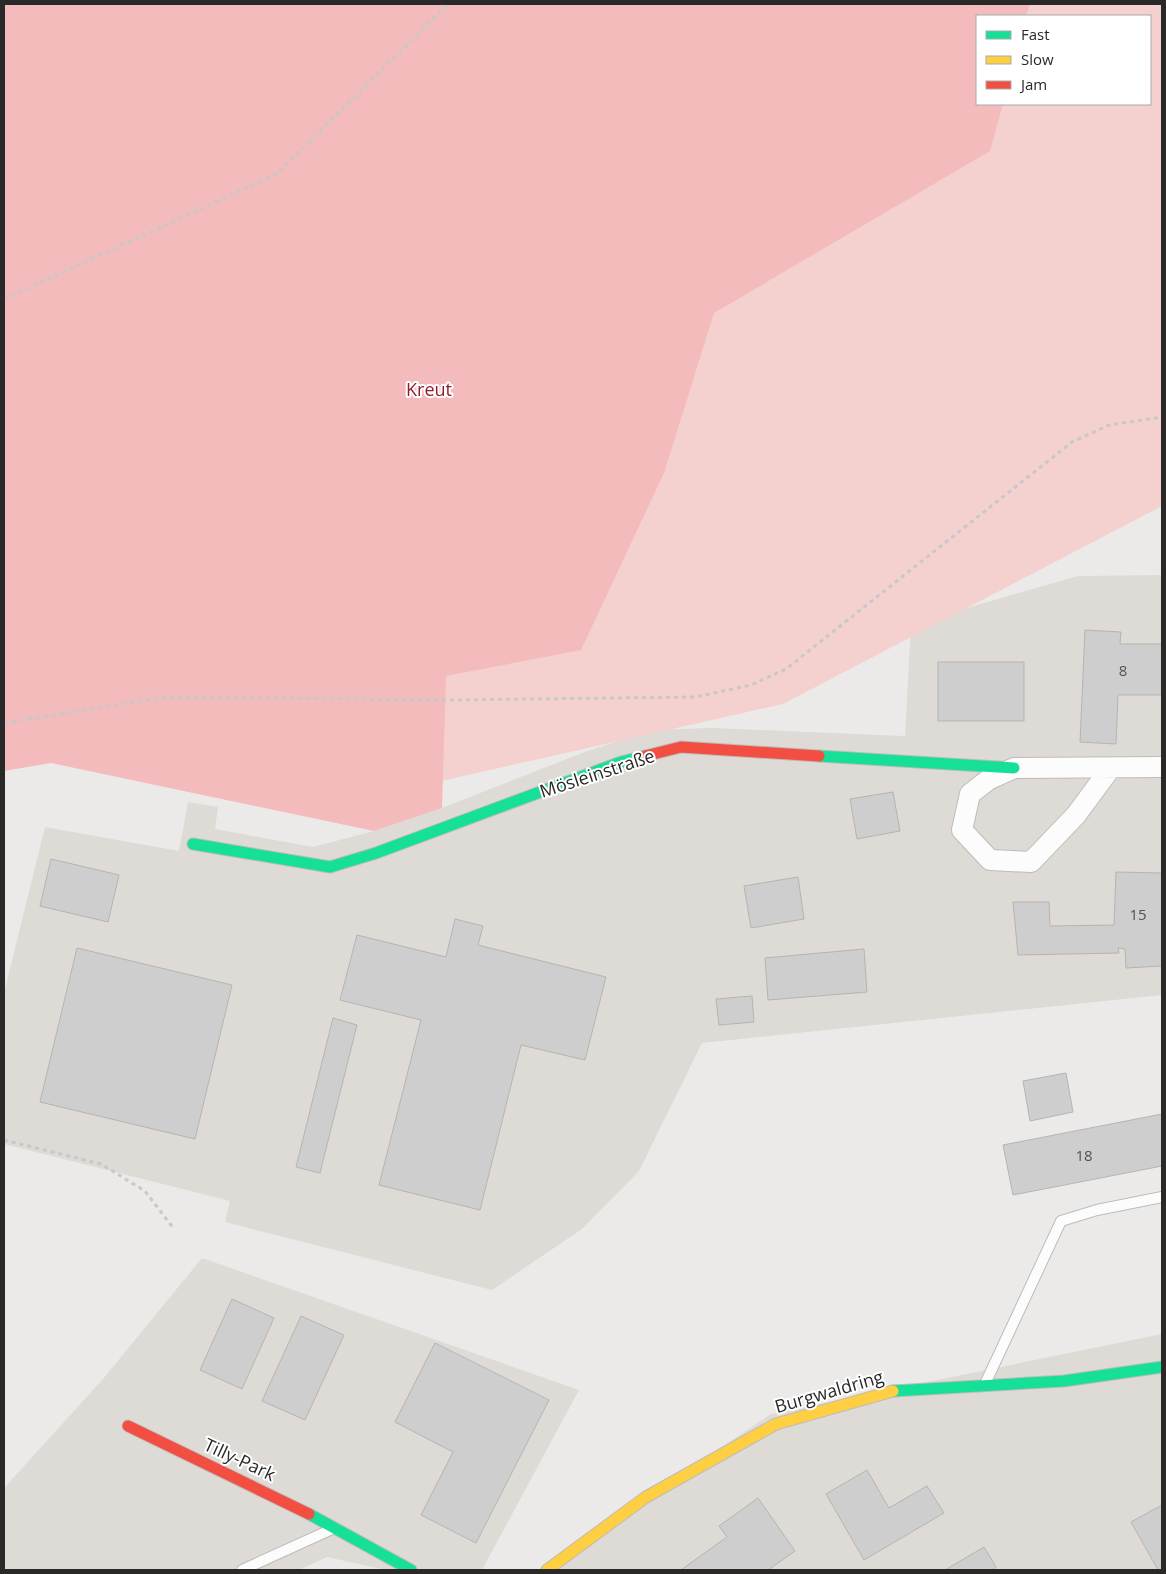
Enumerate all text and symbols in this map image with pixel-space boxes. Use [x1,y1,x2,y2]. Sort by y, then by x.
legend [976,15,1151,105]
text: Fast [1021,24,1050,44]
text: Slow [1021,49,1054,69]
text: Jam [1019,74,1047,94]
park label: Kreut [406,377,452,401]
house number: 8 [1119,660,1127,680]
street label: Mösleinstraße [536,743,658,803]
house number: 15 [1129,904,1147,924]
house number: 18 [1075,1145,1093,1165]
street label: Burgwaldring [772,1364,886,1418]
street label: Tilly-Park [200,1432,280,1486]

